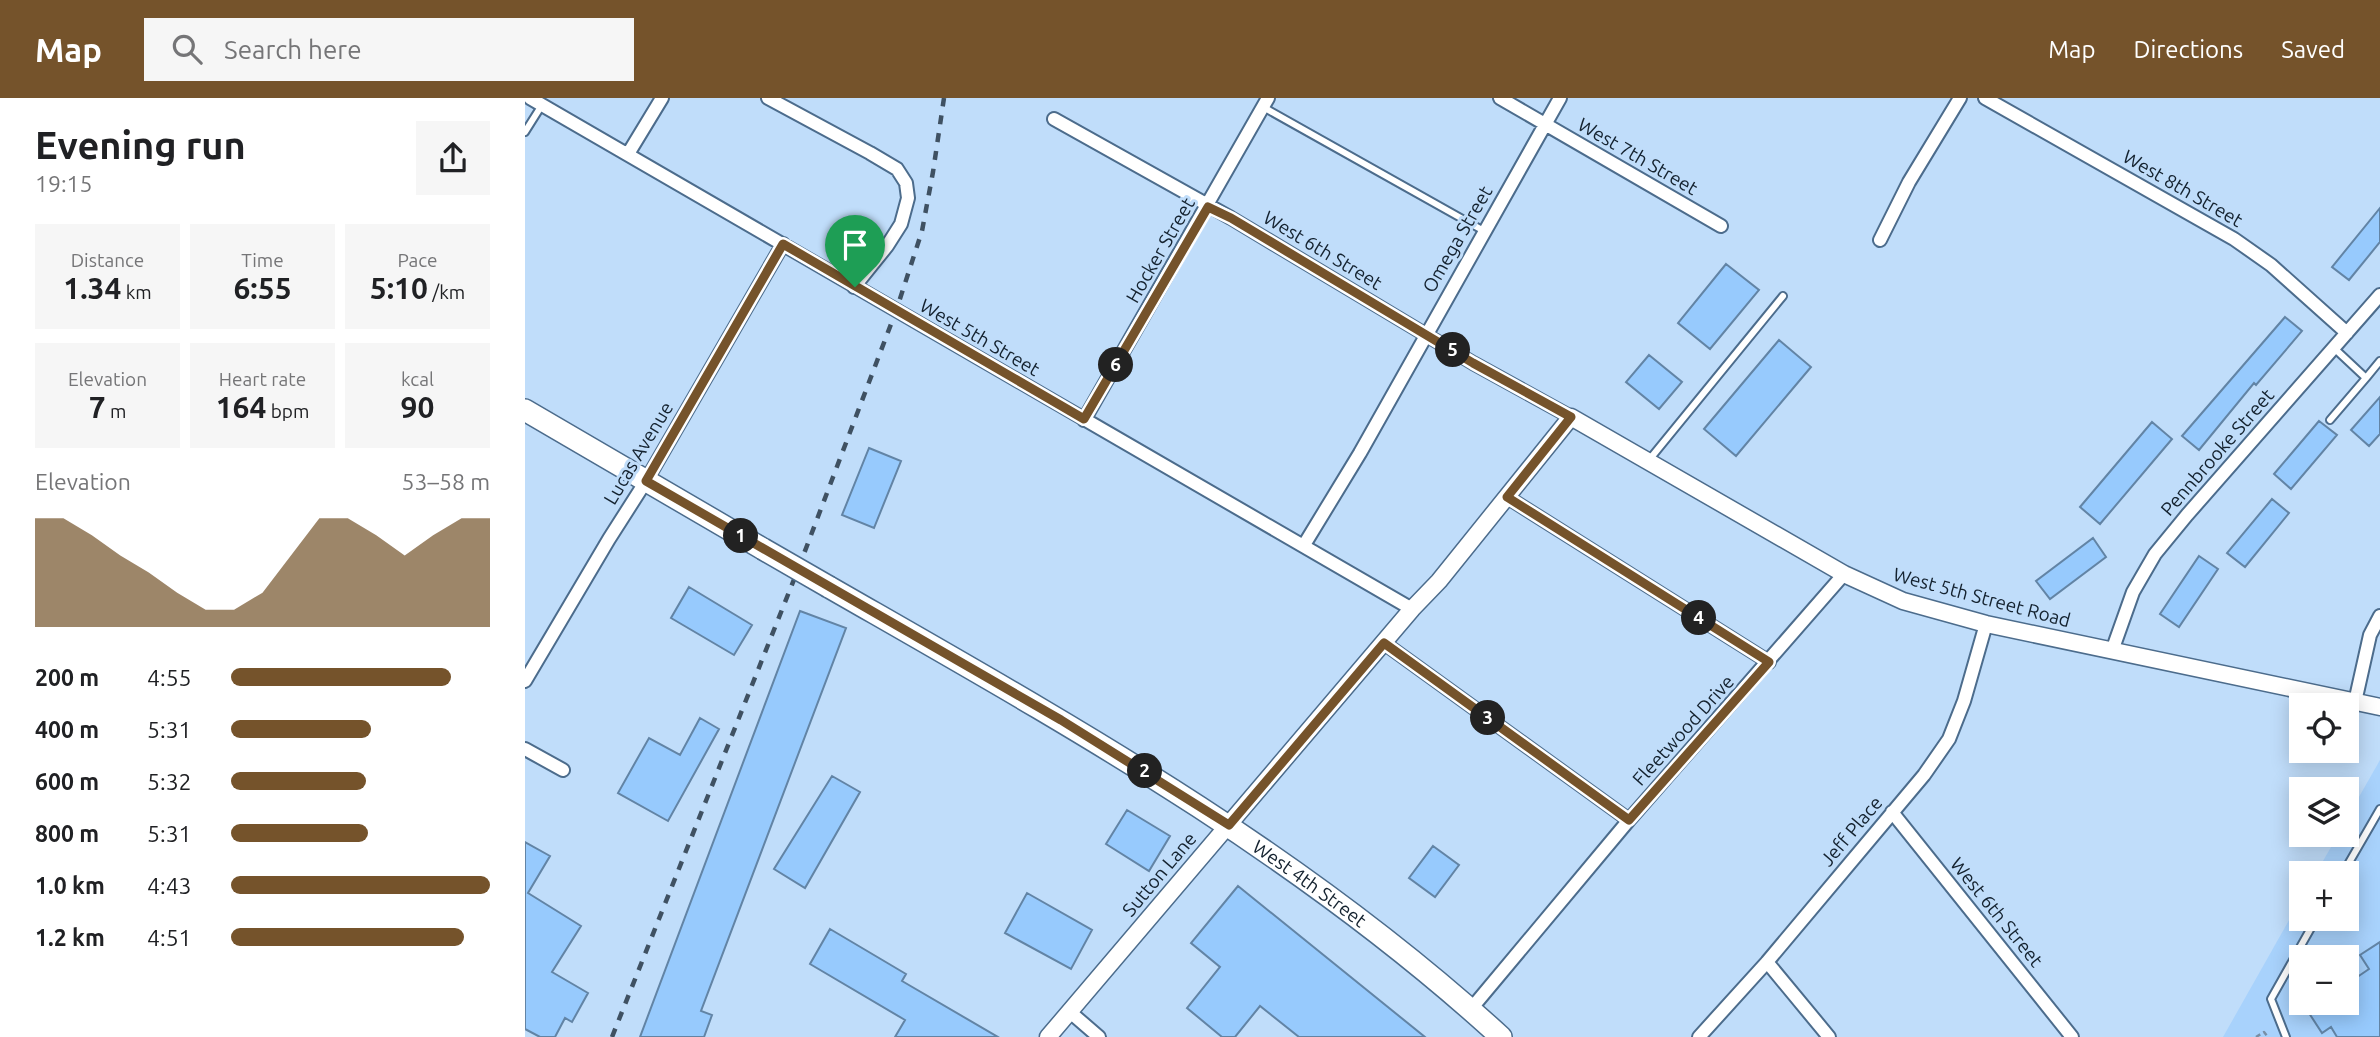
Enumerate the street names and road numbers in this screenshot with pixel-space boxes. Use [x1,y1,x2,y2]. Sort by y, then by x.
street label: West 7th Street [1574,113,1702,199]
street label: West 8th Street [2119,145,2247,231]
street label: Omega Street [1418,181,1497,296]
street label: Hocker Street [1121,193,1199,306]
street label: West 6th Street [1260,206,1387,294]
street label: West 5th Street [916,294,1044,380]
street label: Pennbrooke Street [2156,384,2278,520]
street label: Lucas Avenue [599,398,677,508]
street label: West 5th Street Road [1891,563,2073,631]
street label: Fleetwood Drive [1628,670,1738,790]
street label: Jeff Place [1816,792,1886,870]
street label: Sutton Lane [1118,828,1200,920]
street label: West 4th Street [1249,835,1371,932]
street label: West 6th Street [1946,853,2048,972]

